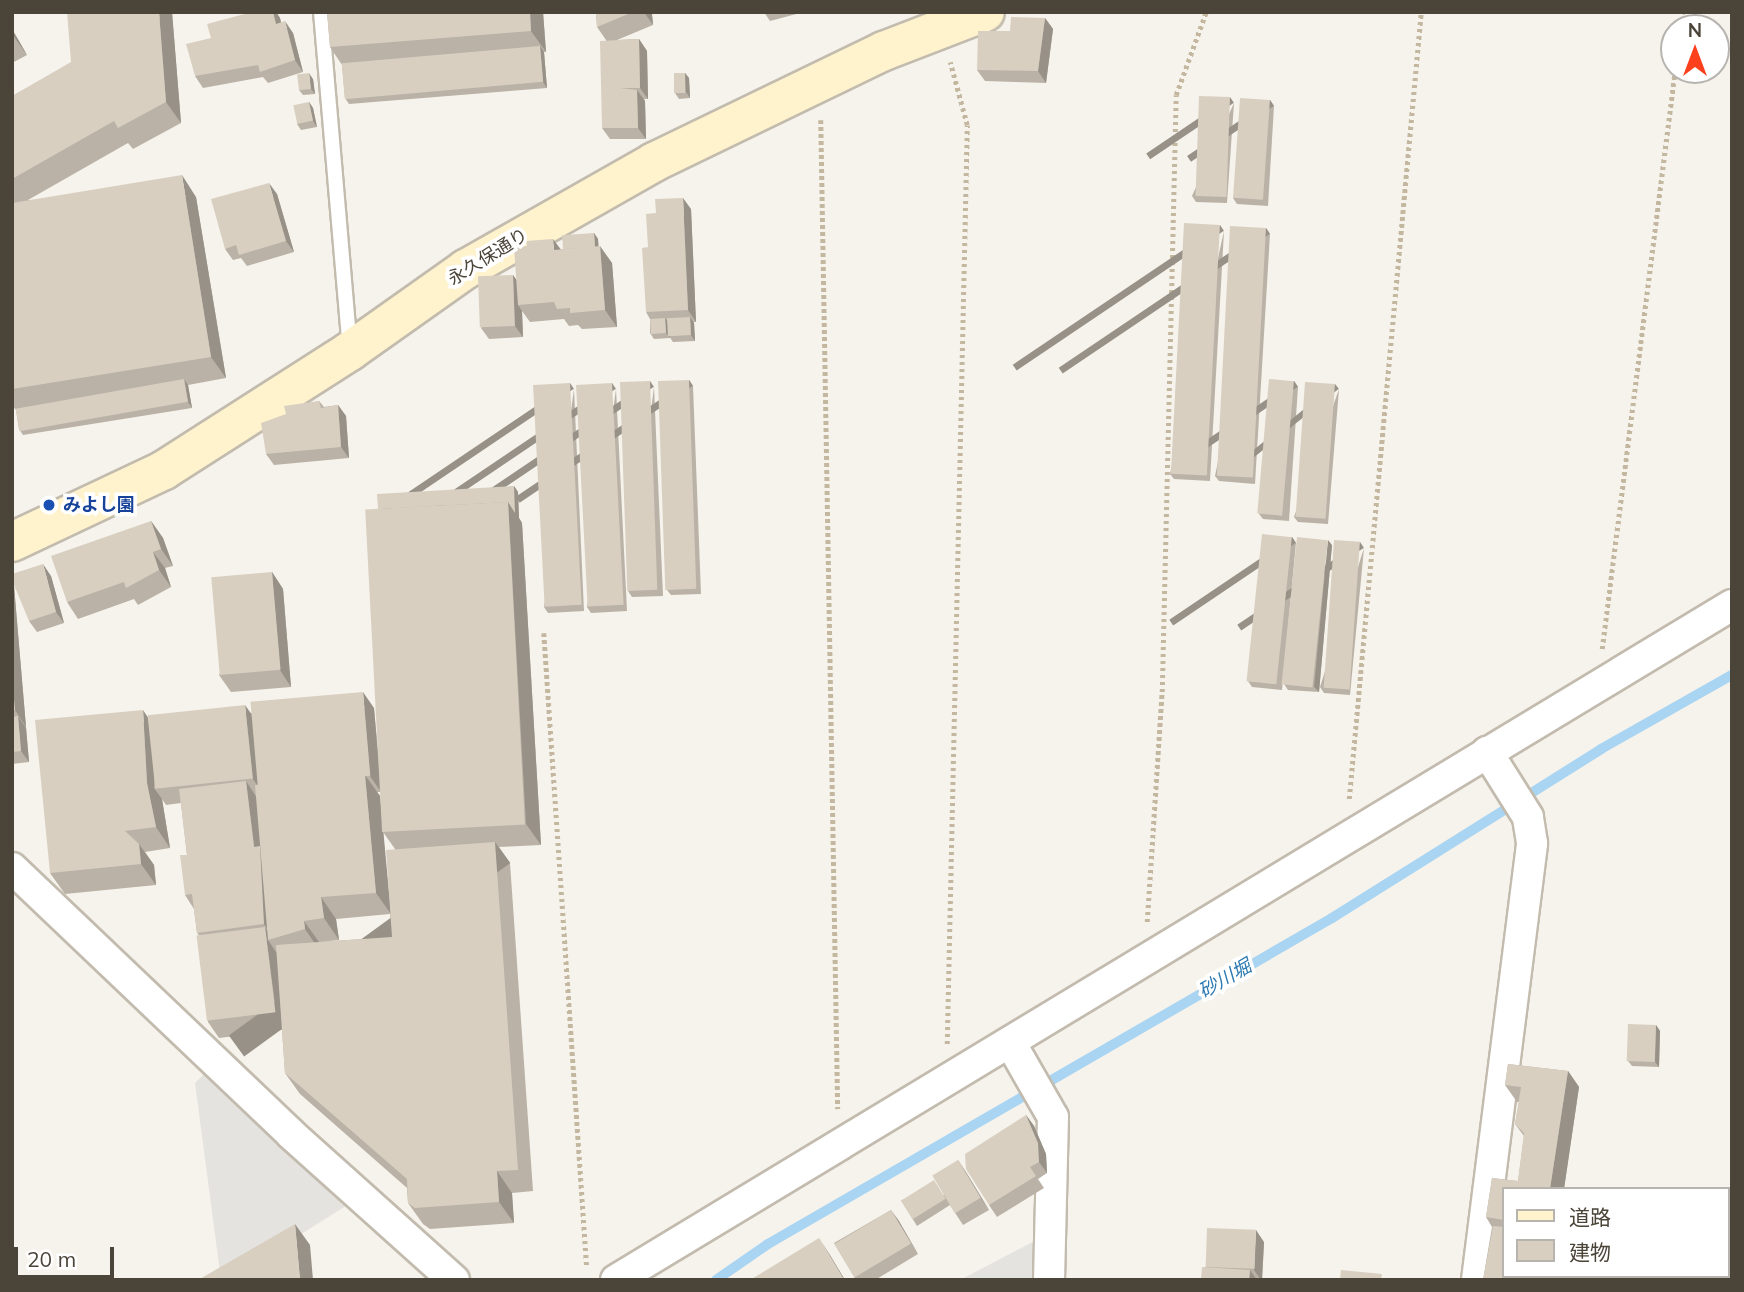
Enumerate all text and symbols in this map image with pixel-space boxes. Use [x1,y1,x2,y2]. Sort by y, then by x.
north arrow [1660,14,1730,84]
text: N [1688,18,1702,42]
street label: 永久保通り [444,224,532,290]
place label: みよし園 [63,494,135,516]
marker: みよし園 [41,497,57,513]
water label: 砂川堀 [1195,955,1255,1003]
legend [1502,1187,1730,1278]
text: 道路 [1569,1204,1611,1230]
scale bar [18,1232,117,1276]
text: 建物 [1569,1239,1611,1265]
text: 20 m [27,1246,76,1272]

